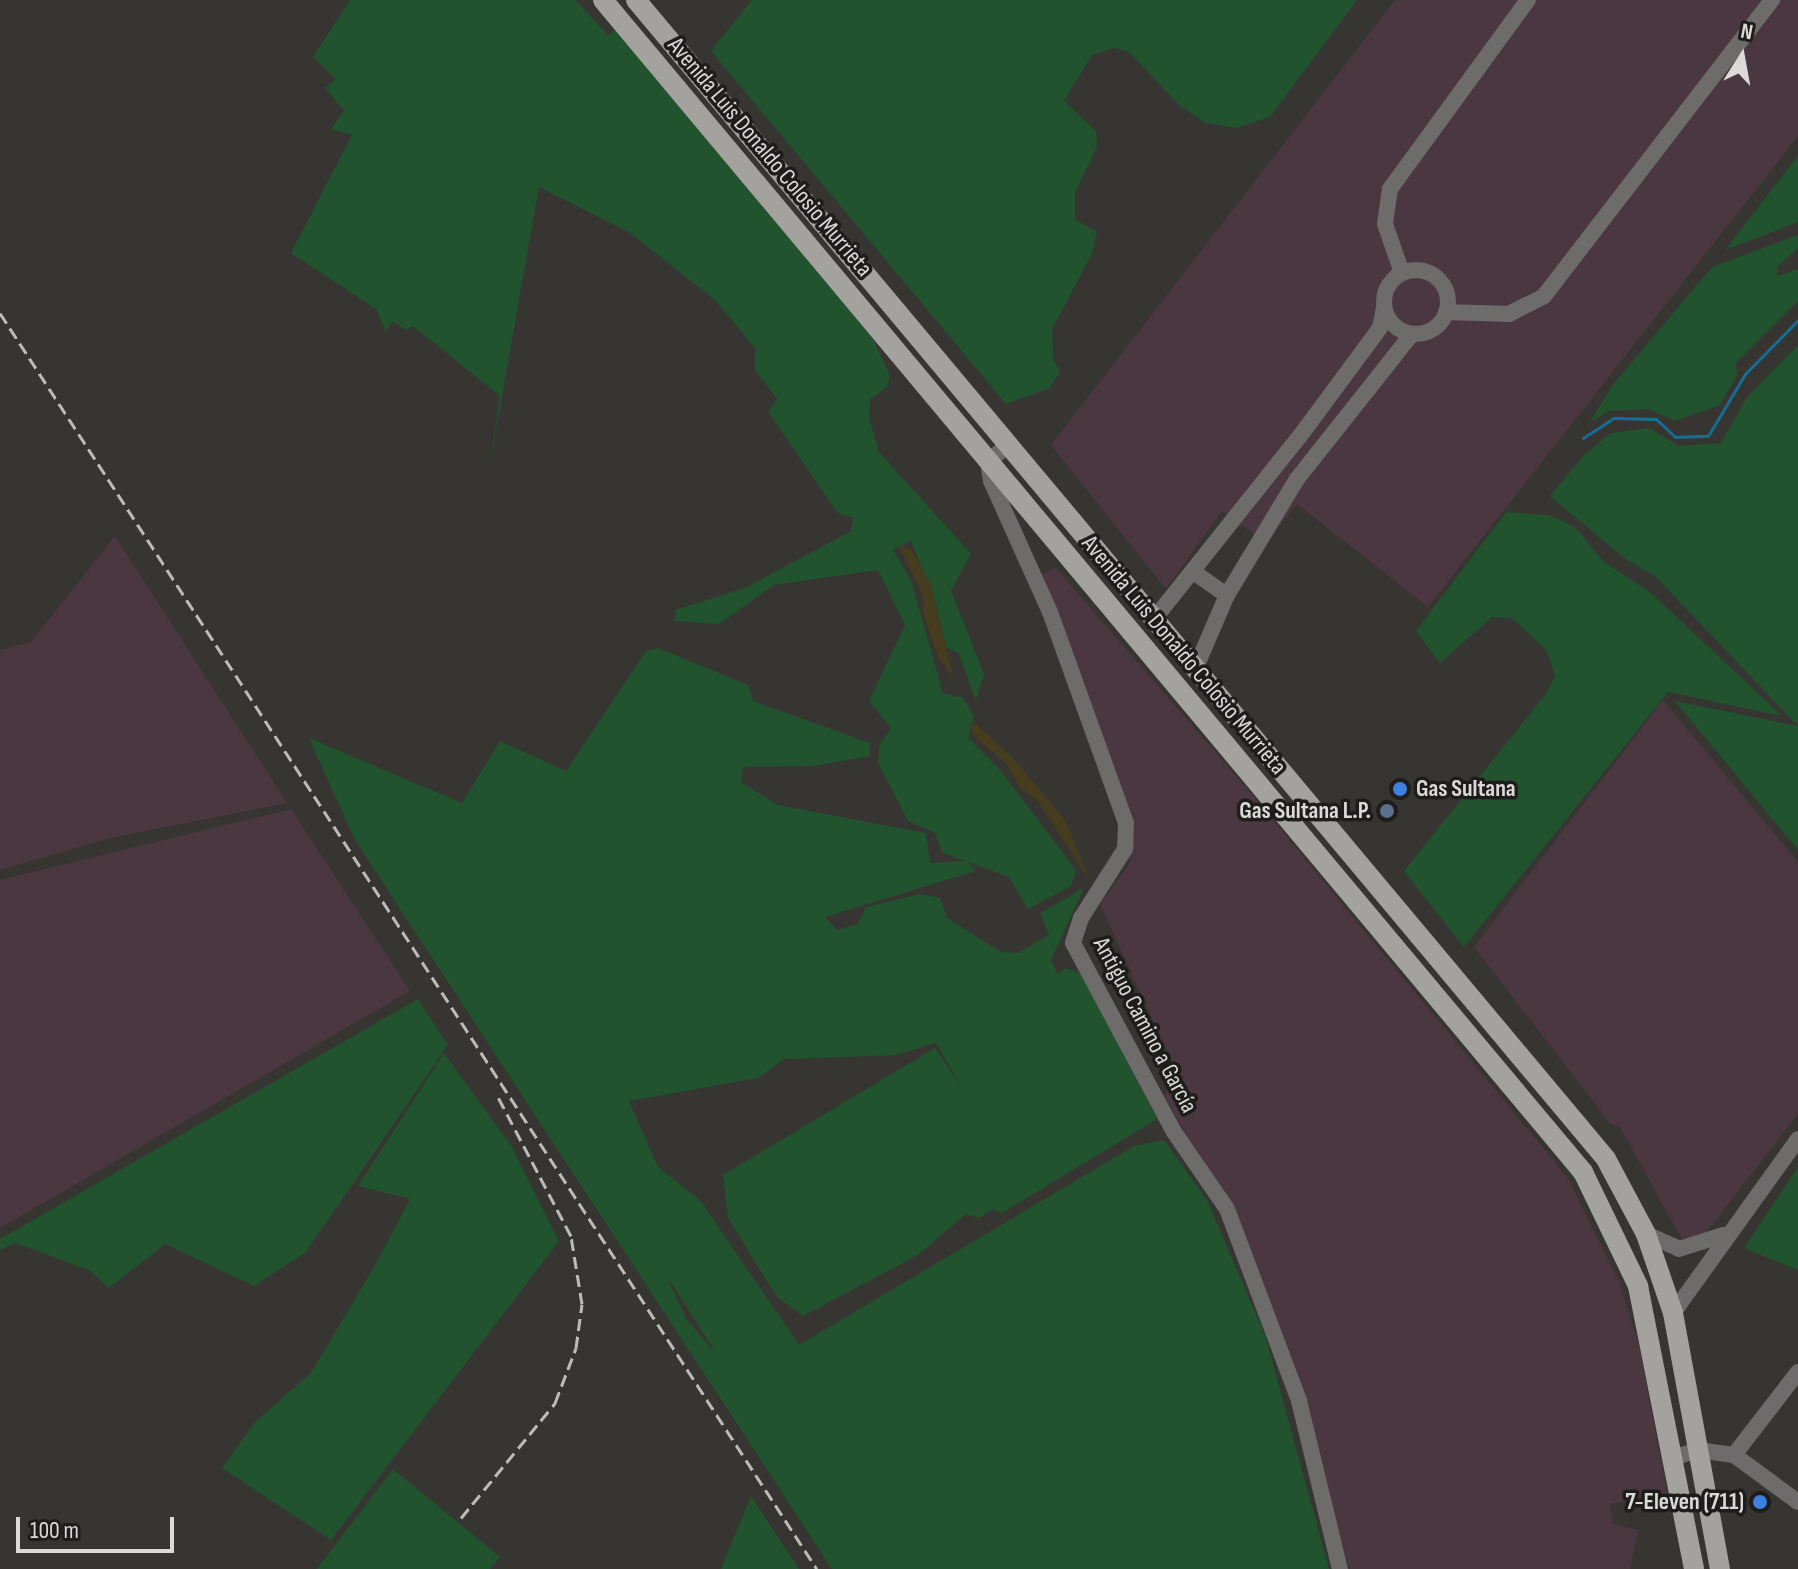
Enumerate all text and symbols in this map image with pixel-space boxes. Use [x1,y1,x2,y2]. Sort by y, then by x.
north arrow [1702,16,1782,96]
text: N [1738,18,1755,46]
street label: Avenida Luis Donaldo Colosio Murrieta [662,32,878,282]
street label: Avenida Luis Donaldo Colosio Murrieta [1076,530,1292,780]
place label: Gas Sultana [1416,775,1516,803]
marker: Gas Sultana [1391,780,1409,798]
place label: Gas Sultana L.P. [1239,797,1371,825]
marker: Gas Sultana L.P. [1378,802,1396,820]
street label: Antiguo Camino a García [1087,932,1203,1118]
place label: 7-Eleven (711) [1625,1488,1744,1516]
marker: 7-Eleven (711) [1751,1493,1769,1511]
scale bar [20,1501,178,1551]
text: 100 m [30,1516,79,1545]

